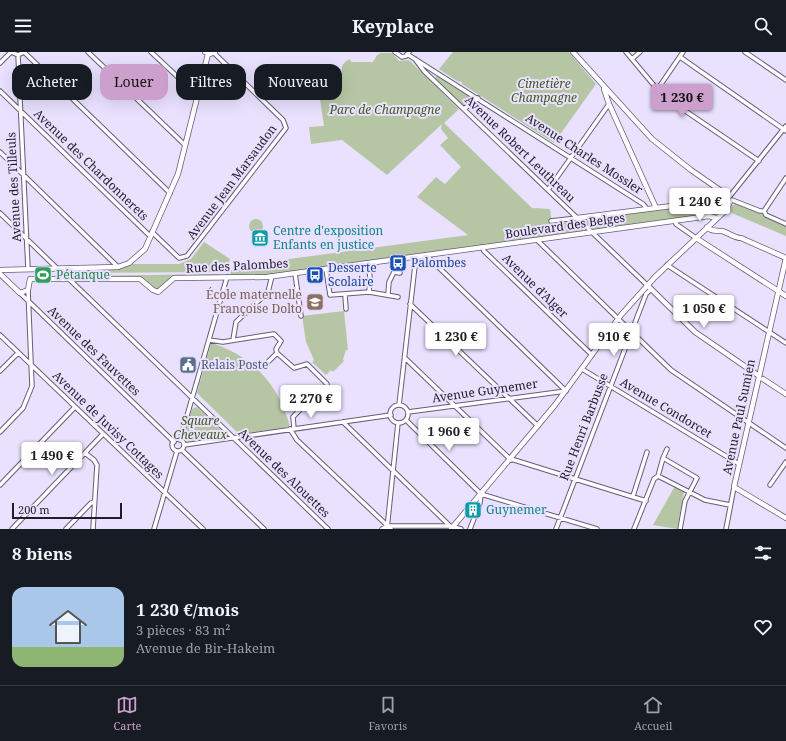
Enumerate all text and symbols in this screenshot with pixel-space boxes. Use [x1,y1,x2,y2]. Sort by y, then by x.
text: Keyplace [352,14,434,38]
icon: menu [12,15,34,37]
icon: search [752,15,774,37]
chip: Acheter [12,64,92,100]
chip: Louer [100,64,168,100]
chip: Filtres [176,64,246,100]
chip: Nouveau [254,64,342,100]
park label: Cimetière Champagne [511,75,577,106]
pin: 1 230 € [645,84,719,118]
text: 1 230 € [660,88,704,106]
street label: Avenue Robert Leuthreau [461,91,580,206]
park label: Parc de Champagne [329,101,440,118]
street label: Avenue des Chardonnerets [30,105,153,224]
street label: Avenue Charles Mossler [522,109,647,198]
street label: Avenue Jean Marsaudon [183,121,281,243]
street label: Avenue des Tilleuls [2,132,25,242]
pin: 1 240 € [663,188,737,222]
text: 1 240 € [678,192,722,210]
street label: Boulevard des Belges [504,209,626,242]
place label: Centre d'exposition Enfants en justice [273,222,384,253]
museum icon: Centre d'exposition Enfants en justice [250,228,270,248]
street label: Avenue d'Alger [499,250,572,322]
bus stop icon: Palombes [388,253,408,273]
street label: Rue des Palombes [185,254,289,277]
place label: Palombes [411,254,466,271]
place label: Desserte Scolaire [328,259,377,290]
sports icon: Pétanque [33,265,53,285]
bus stop icon: Desserte Scolaire [305,265,325,285]
place label: Pétanque [56,266,110,283]
place label: École maternelle Françoise Dolto [206,286,302,317]
school or university icon: École maternelle Françoise Dolto [305,292,325,312]
pin: 1 050 € [667,295,741,329]
text: 1 050 € [682,299,726,317]
street label: Avenue des Fauvettes [44,302,144,399]
pin: 1 230 € [419,323,493,357]
pin: 910 € [586,323,642,357]
text: 1 230 € [434,327,478,345]
text: 910 € [598,327,630,345]
public building icon: Relais Poste [178,355,198,375]
place label: Relais Poste [201,356,268,373]
street label: Avenue Paul Sumien [718,357,759,476]
street label: Avenue de Juvisy Cottages [49,367,168,482]
street label: Rue Henri Barbusse [555,371,612,483]
street label: Avenue Condorcet [617,373,715,442]
street label: Avenue Guynemer [431,375,539,406]
pin: 2 270 € [274,385,348,419]
text: 2 270 € [289,389,333,407]
park label: Square Cheveaux [173,412,227,443]
pin: 1 960 € [412,418,486,452]
text: 1 960 € [427,422,471,440]
street label: Avenue des Alouettes [235,424,334,521]
pin: 1 490 € [15,442,89,476]
text: 1 490 € [30,446,74,464]
building icon: Guynemer [463,500,483,520]
scale bar [12,501,122,520]
place label: Guynemer [486,501,547,518]
text: 200 m [18,502,50,517]
text: 8 biens [12,542,72,565]
icon: filters [752,542,774,564]
text: 1 230 €/mois [136,598,239,621]
icon: home [44,603,92,651]
icon: heart [752,616,774,638]
text: 3 pièces · 83 m² [136,621,230,639]
text: Avenue de Bir-Hakeim [136,639,275,657]
tab: Carte [114,694,141,733]
tab: Favoris [369,694,407,733]
tab: Accueil [634,694,672,733]

